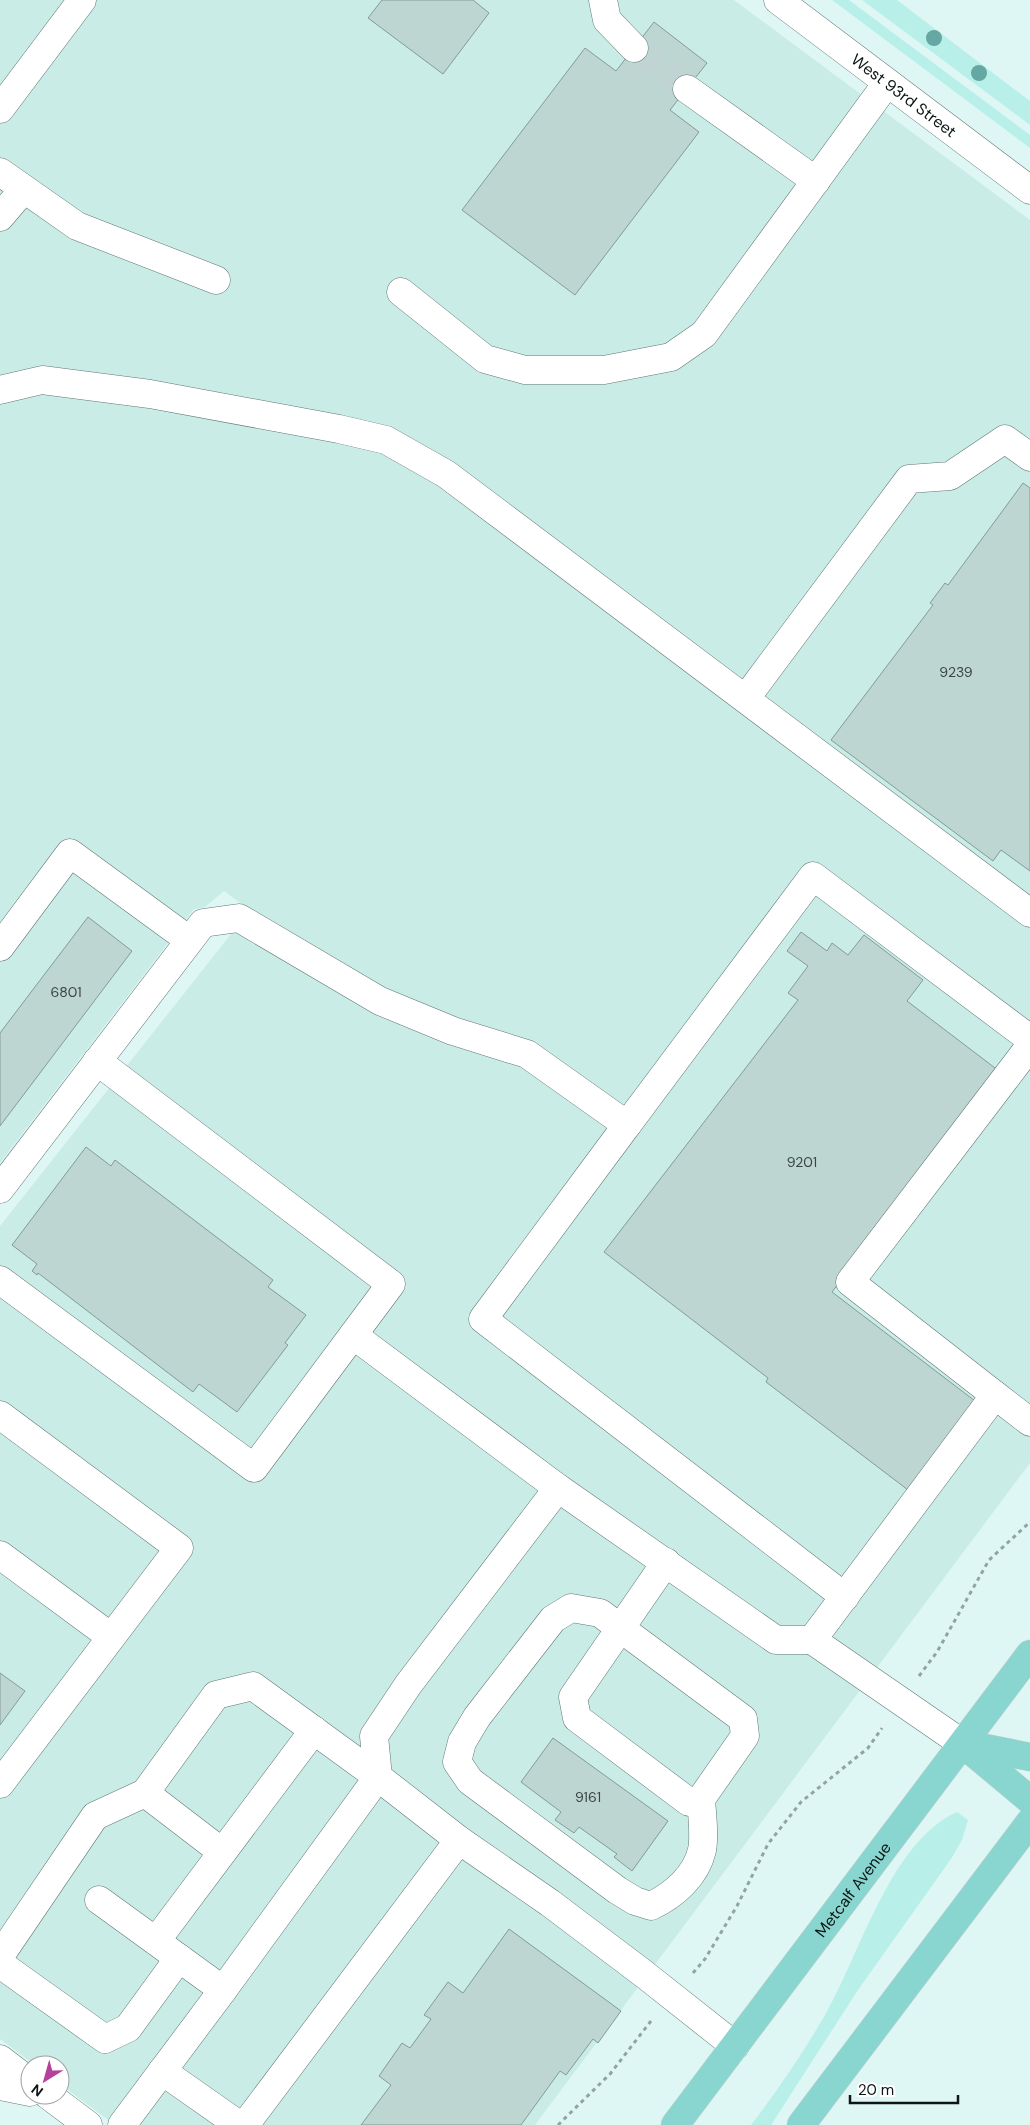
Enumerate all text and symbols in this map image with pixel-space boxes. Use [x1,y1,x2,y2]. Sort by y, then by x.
street label: West 93rd Street [847,49,961,142]
house number: 9239 [939,663,973,681]
house number: 6801 [50,983,82,1001]
house number: 9201 [787,1153,817,1171]
house number: 9161 [575,1788,601,1806]
street label: Metcalf Avenue [810,1838,895,1941]
north arrow [20,2055,70,2105]
scale bar [850,2072,958,2104]
text: N [28,2080,47,2101]
text: 20 m [858,2080,894,2100]

